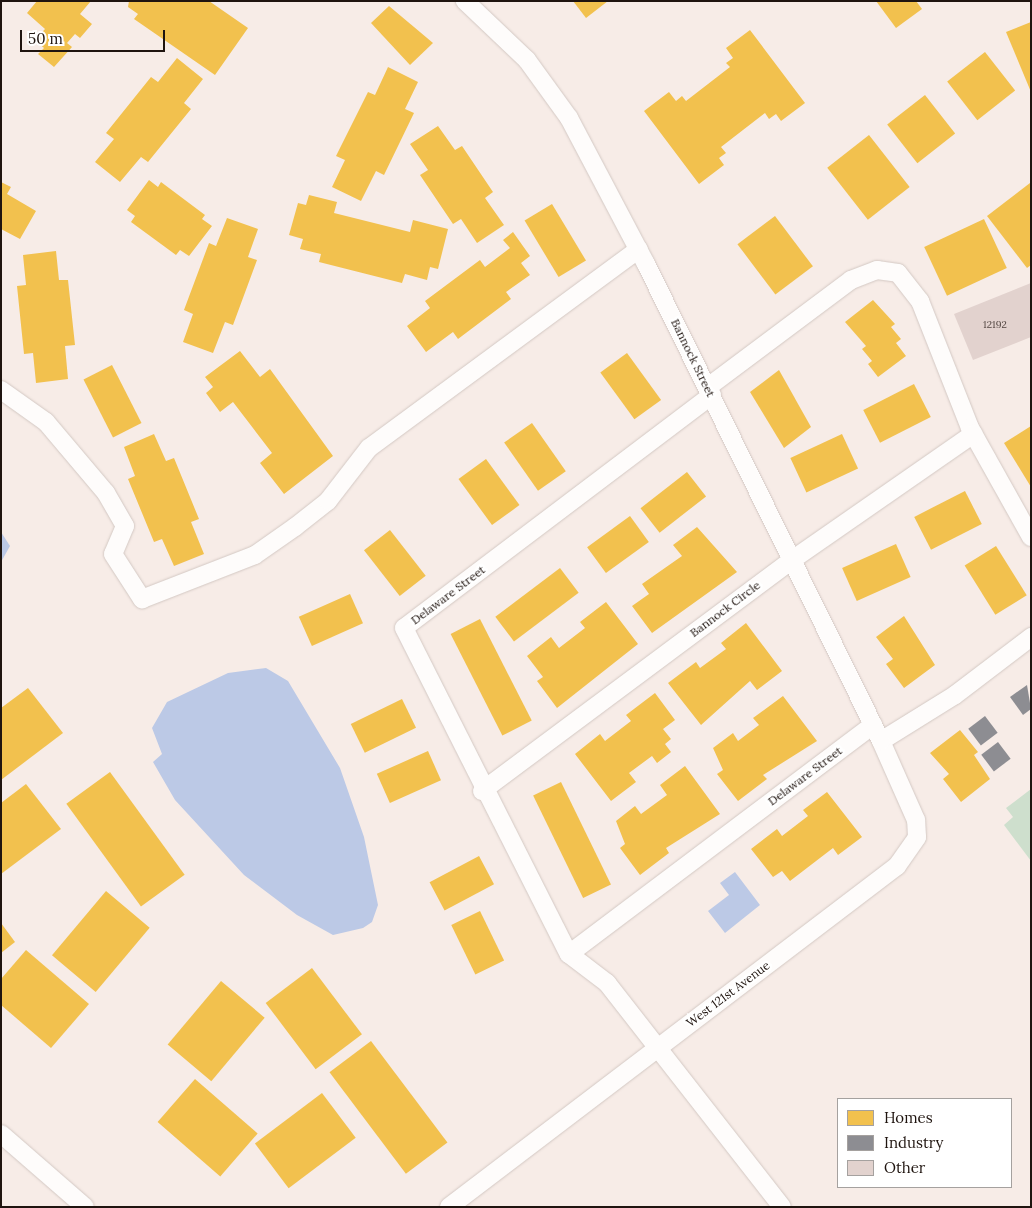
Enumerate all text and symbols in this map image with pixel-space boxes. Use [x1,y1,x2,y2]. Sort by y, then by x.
scale bar [22,20,168,52]
text: 50 m [28,29,63,48]
street label: Bannock Street [668,317,718,399]
house number: 12192 [983,319,1007,331]
street label: Delaware Street [408,562,488,628]
street label: Bannock Circle [687,578,763,640]
street label: Delaware Street [765,743,845,809]
street label: West 121st Avenue [683,958,773,1030]
legend [837,1098,1012,1188]
text: Homes [884,1108,933,1127]
text: Industry [884,1133,943,1152]
text: Other [884,1158,925,1177]

